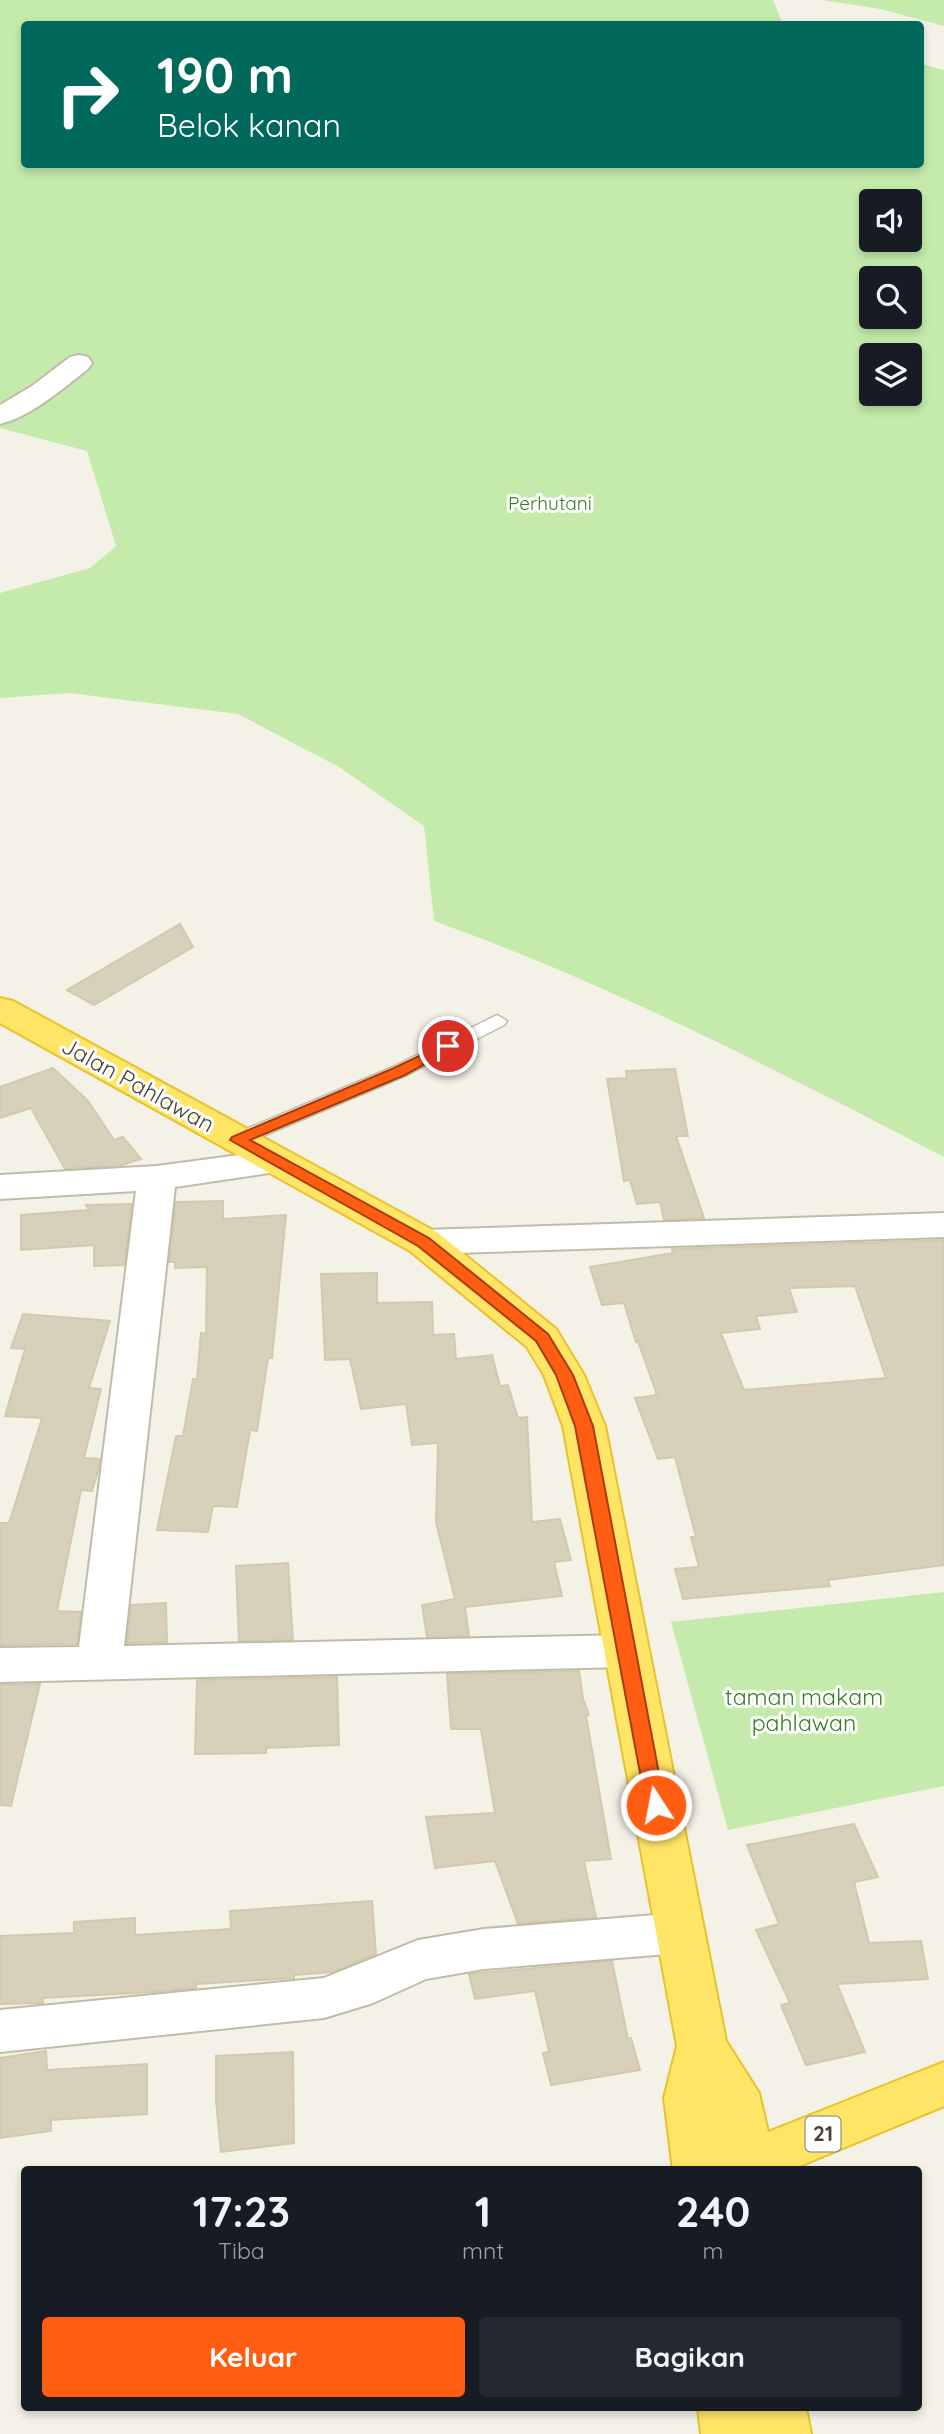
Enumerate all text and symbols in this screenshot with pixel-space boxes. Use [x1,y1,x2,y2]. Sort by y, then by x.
text: 190 m [157,44,293,105]
icon: right [42,49,133,140]
text: Belok kanan [157,105,341,145]
map controls [859,189,922,406]
button: sound [859,189,922,252]
button: search [859,266,922,329]
button: layers [859,343,922,406]
park label: Perhutani [508,491,592,515]
pin [418,1016,478,1076]
icon: arrive [429,1027,467,1065]
street label: Jalan Pahlawan [57,1031,220,1139]
park label: taman makam pahlawan [725,1682,883,1737]
position arrow [619,1768,693,1842]
road number: 21 [806,2116,840,2152]
text: 17:23 [193,2185,290,2238]
text: 1 [475,2185,491,2238]
text: 240 [676,2185,750,2238]
text: Tiba [218,2236,265,2265]
text: mnt [462,2236,504,2265]
text: m [703,2236,723,2265]
button: Keluar [42,2317,465,2397]
button: Bagikan [479,2317,901,2397]

